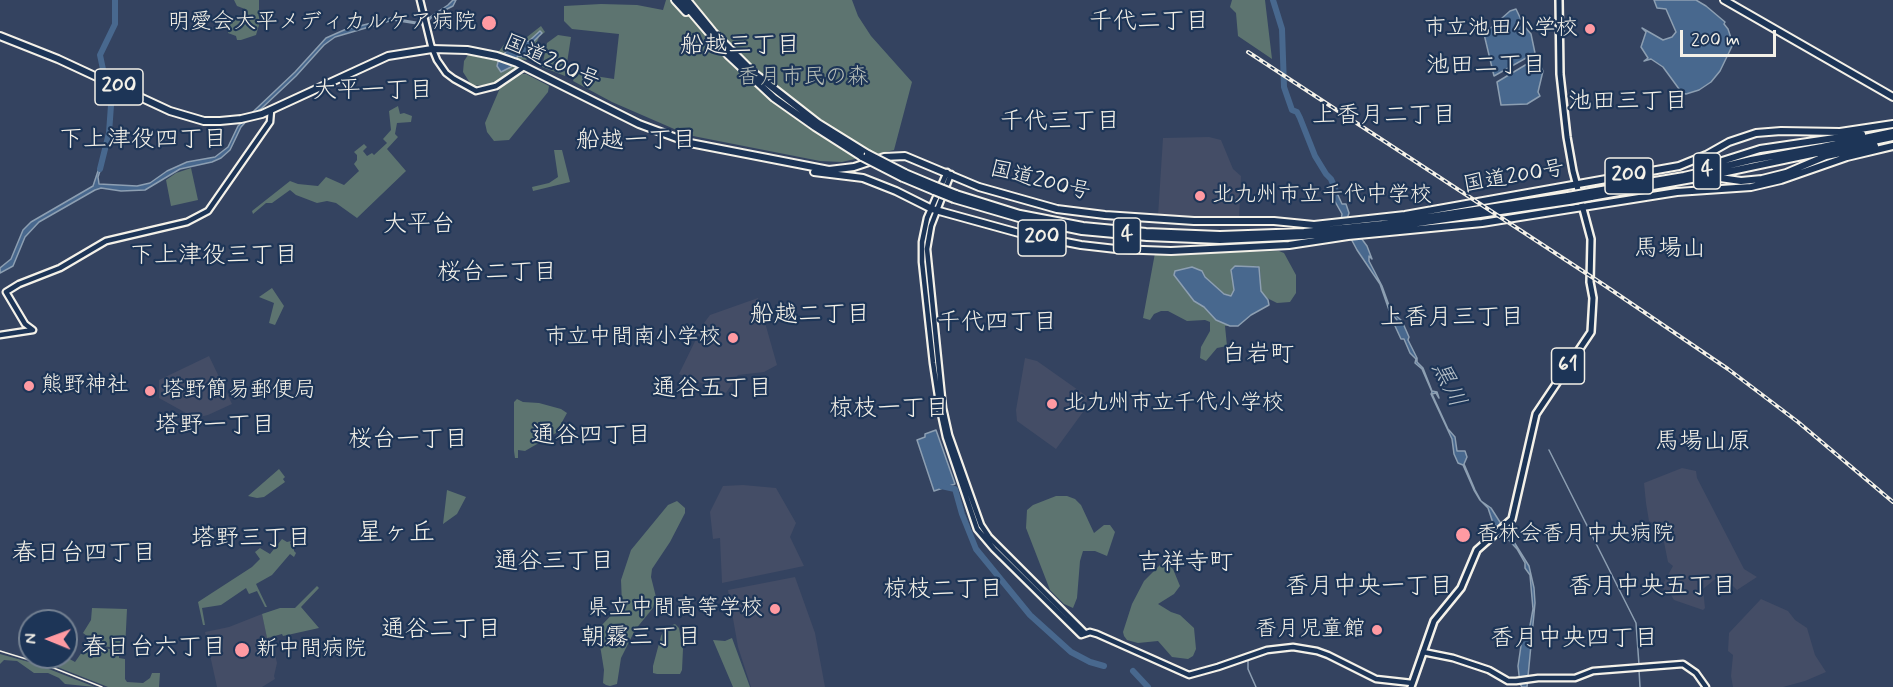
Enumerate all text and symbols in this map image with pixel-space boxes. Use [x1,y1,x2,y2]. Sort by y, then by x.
district label: 千代二丁目 [1089,9,1209,37]
place label: 明愛会大平メディカルケア病院 [168,10,476,36]
marker: 明愛会大平メディカルケア病院 [480,14,498,32]
place label: 市立池田小学校 [1424,16,1578,42]
scale bar [1683,18,1779,56]
marker: 市立池田小学校 [1583,22,1597,36]
text: 200 m [1691,28,1740,52]
street label: 国道200号 [499,30,603,96]
district label: 船越三丁目 [680,33,800,61]
district label: 池田二丁目 [1426,53,1546,81]
park label: 香月市民の森 [737,65,869,91]
road number: 200 [95,69,143,105]
district label: 大平一丁目 [313,78,433,106]
district label: 池田三丁目 [1568,89,1688,117]
district label: 上香月二丁目 [1312,103,1456,131]
district label: 千代三丁目 [1000,109,1120,137]
district label: 下上津役四丁目 [59,127,227,155]
district label: 船越一丁目 [576,128,696,156]
road number: 4 [1694,153,1720,189]
street label: 国道200号 [1461,156,1567,200]
street label: 国道200号 [987,157,1093,207]
road number: 200 [1605,158,1653,194]
place label: 北九州市立千代中学校 [1212,183,1432,209]
marker: 北九州市立千代中学校 [1193,189,1207,203]
district label: 大平台 [383,212,455,240]
road number: 4 [1114,218,1140,254]
road number: 200 [1018,220,1066,256]
district label: 馬場山 [1634,236,1706,264]
district label: 下上津役三丁目 [130,243,298,271]
district label: 桜台二丁目 [437,260,557,288]
district label: 船越二丁目 [750,302,870,330]
district label: 上香月三丁目 [1380,305,1524,333]
district label: 千代四丁目 [937,310,1057,338]
place label: 市立中間南小学校 [545,325,721,351]
marker: 市立中間南小学校 [726,331,740,345]
district label: 白岩町 [1222,342,1294,370]
road number: 61 [1552,348,1584,384]
water label: 黒川 [1424,357,1470,413]
place label: 熊野神社 [41,373,129,399]
district label: 通谷五丁目 [652,376,772,404]
place label: 塔野簡易郵便局 [162,378,316,404]
marker: 熊野神社 [22,379,36,393]
marker: 塔野簡易郵便局 [143,384,157,398]
place label: 北九州市立千代小学校 [1064,391,1284,417]
district label: 椋枝一丁目 [829,396,949,424]
marker: 北九州市立千代小学校 [1045,397,1059,411]
district label: 塔野一丁目 [155,413,275,441]
district label: 通谷四丁目 [531,423,651,451]
district label: 桜台一丁目 [348,427,468,455]
district label: 馬場山原 [1655,429,1751,457]
district label: 星ヶ丘 [357,519,435,551]
place label: 香林会香月中央病院 [1476,522,1674,548]
district label: 塔野三丁目 [191,526,311,554]
marker: 香林会香月中央病院 [1454,526,1472,544]
district label: 春日台四丁目 [12,541,156,569]
district label: 通谷三丁目 [494,549,614,577]
district label: 吉祥寺町 [1137,550,1233,578]
district label: 香月中央一丁目 [1285,574,1453,602]
district label: 香月中央五丁目 [1568,574,1736,602]
district label: 椋枝二丁目 [883,577,1003,605]
place label: 県立中間高等学校 [587,596,763,622]
marker: 県立中間高等学校 [768,602,782,616]
north arrow [18,609,78,669]
district label: 通谷二丁目 [381,617,501,645]
place label: 香月児童館 [1255,617,1365,643]
marker: 香月児童館 [1370,623,1384,637]
district label: 朝霧三丁目 [581,625,701,653]
district label: 香月中央四丁目 [1490,626,1658,654]
text: N [21,633,42,644]
district label: 春日台六丁目 [82,635,226,663]
place label: 新中間病院 [256,637,366,663]
marker: 新中間病院 [233,641,251,659]

